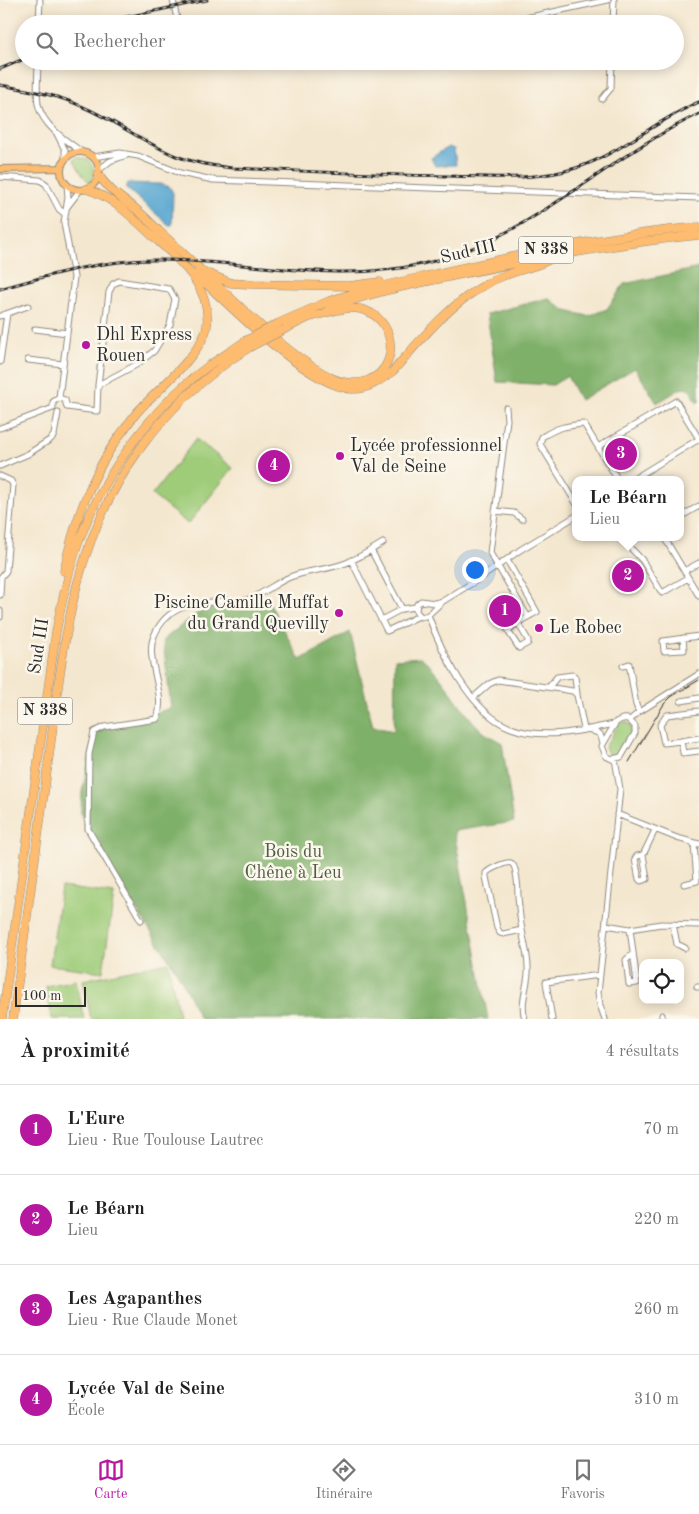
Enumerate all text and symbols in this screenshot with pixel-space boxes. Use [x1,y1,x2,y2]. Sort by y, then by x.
search box [15,15,684,70]
icon: search [33,29,61,57]
text: Rechercher [73,33,166,52]
road number: N 338 [518,236,574,264]
street label: Sud III [438,237,498,267]
place label: Dhl Express Rouen [96,326,192,365]
marker: Dhl Express Rouen [80,339,92,351]
pin: 3 [605,435,637,473]
place label: Lycée professionnel Val de Seine [350,437,502,476]
pin: 4 [258,447,290,485]
marker: Lycée professionnel Val de Seine [334,450,346,462]
popup [572,476,684,541]
text: Le Béarn [589,489,667,508]
text: Lieu [589,512,620,528]
your location [462,557,488,583]
pin: 2 [612,557,644,595]
pin: 1 [489,592,521,630]
place label: Piscine Camille Muffat du Grand Quevilly [153,594,329,633]
marker: Piscine Camille Muffat du Grand Quevilly [333,607,345,619]
street label: Sud III [26,617,52,675]
place label: Le Robec [549,619,622,637]
marker: Le Robec [533,622,545,634]
road number: N 338 [18,698,72,724]
park label: Bois du Chêne à Leu [244,843,342,882]
map controls [639,959,684,1004]
button: locate [639,959,684,1004]
scale bar [15,984,86,1007]
text: 100 m [22,989,61,1003]
text: À proximité [20,1041,130,1062]
text: 4 résultats [605,1044,679,1060]
text: L'Eure [67,1110,125,1129]
text: 1 [31,1122,41,1138]
text: 70 m [643,1122,679,1138]
text: Lieu · Rue Toulouse Lautrec [67,1133,263,1149]
text: Le Béarn [67,1200,145,1219]
text: 2 [31,1212,41,1228]
text: 220 m [634,1212,679,1228]
text: Lieu [67,1223,98,1239]
text: Les Agapanthes [67,1290,202,1309]
text: 3 [31,1302,41,1318]
text: 260 m [634,1302,679,1318]
text: Lieu · Rue Claude Monet [67,1313,238,1329]
text: Lycée Val de Seine [67,1380,225,1399]
text: 4 [31,1392,41,1408]
text: 310 m [634,1392,679,1408]
text: École [67,1403,105,1419]
tab: Carte [94,1456,127,1503]
tab: Itinéraire [316,1456,372,1503]
tab: Favoris [561,1456,605,1503]

